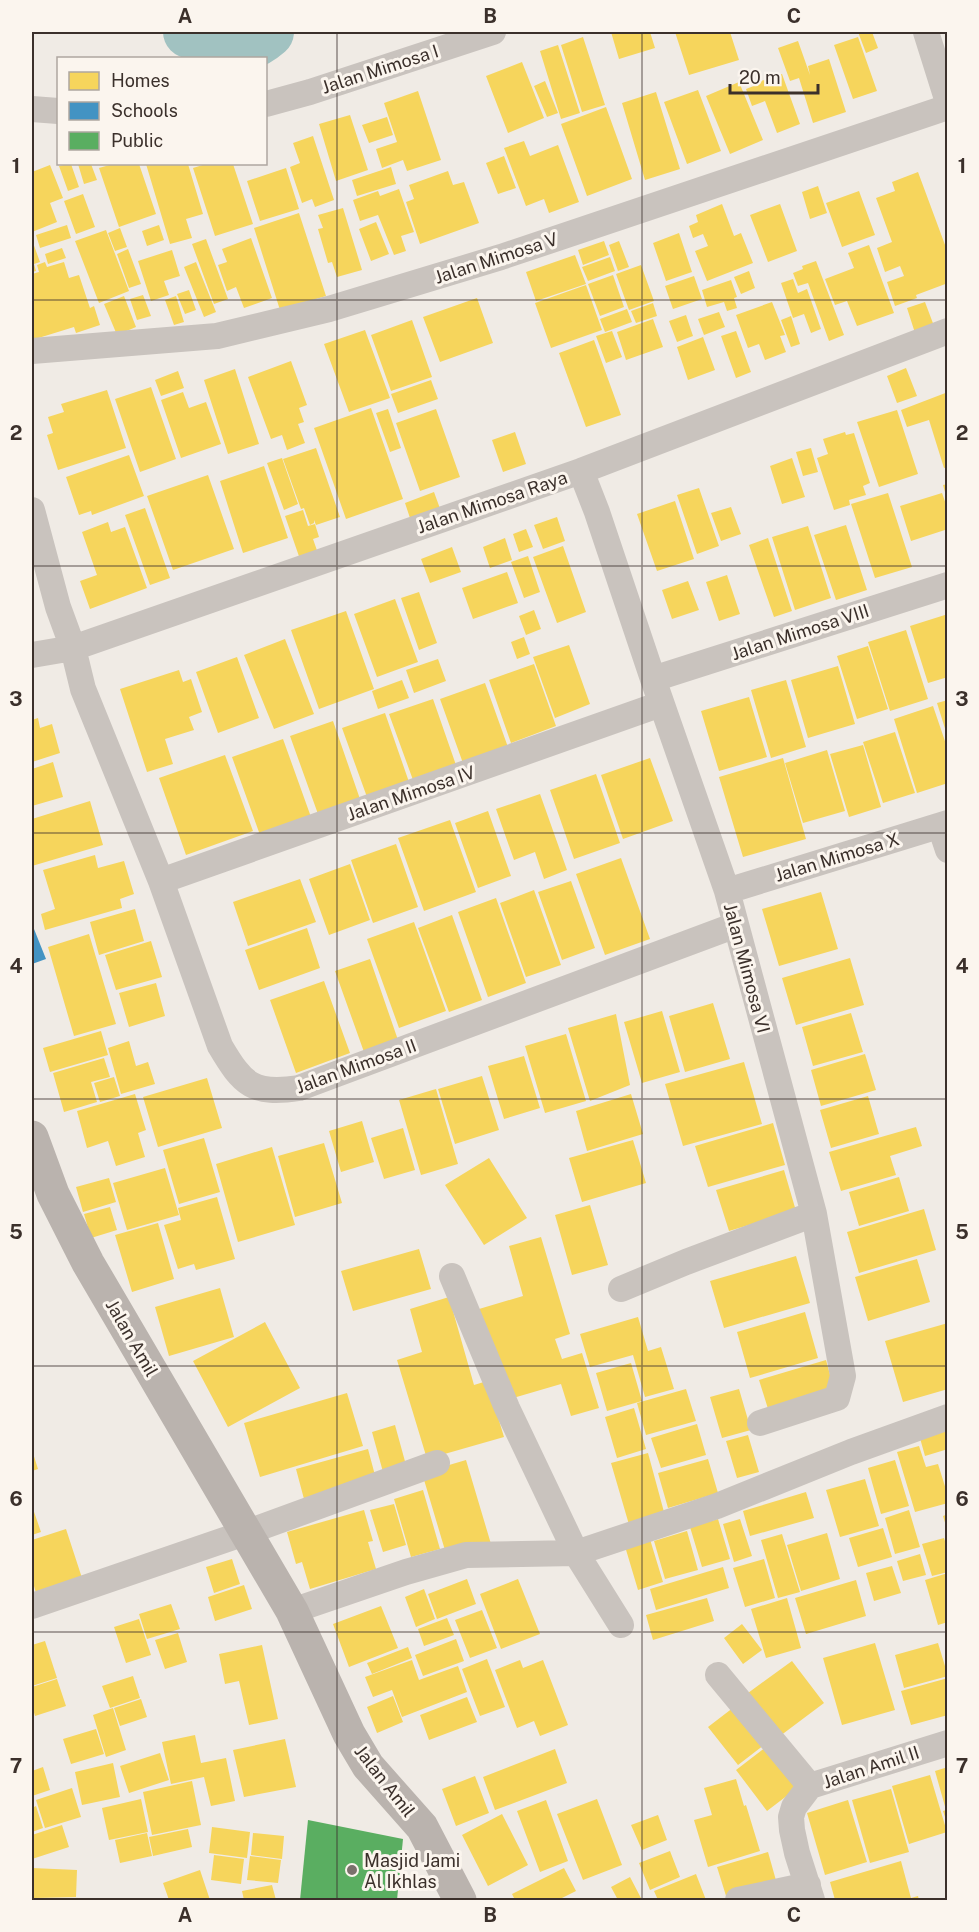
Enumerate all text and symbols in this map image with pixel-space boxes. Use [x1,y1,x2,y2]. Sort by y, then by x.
text: A [178,4,192,28]
text: B [483,4,497,28]
text: C [787,4,801,28]
street label: Jalan Mimosa I [319,40,441,98]
legend [57,57,267,165]
scale bar [730,57,818,95]
text: 20 m [739,67,781,88]
text: Homes [111,70,170,91]
text: Schools [111,100,178,121]
text: Public [111,130,163,151]
text: 1 [12,154,20,178]
text: 1 [958,154,966,178]
street label: Jalan Mimosa V [432,228,560,288]
text: 2 [10,421,22,445]
text: 2 [956,421,968,445]
street label: Jalan Mimosa Raya [414,466,570,538]
street label: Jalan Mimosa VIII [728,600,872,664]
text: 3 [9,687,23,711]
text: 3 [955,687,969,711]
street label: Jalan Mimosa IV [344,761,478,825]
street label: Jalan Mimosa X [772,828,902,886]
street label: Jalan Mimosa VI [720,901,774,1035]
text: 4 [9,954,23,978]
text: 4 [955,954,969,978]
street label: Jalan Mimosa II [293,1034,419,1098]
text: 5 [9,1220,23,1244]
text: 5 [955,1220,969,1244]
street label: Jalan Amil [102,1296,162,1380]
text: 6 [9,1487,23,1511]
text: 6 [955,1487,969,1511]
street label: Jalan Amil [350,1741,420,1821]
street label: Jalan Amil II [820,1742,922,1792]
text: 7 [10,1754,22,1778]
text: 7 [956,1754,968,1778]
place label: Masjid Jami Al Ikhlas [364,1850,460,1892]
marker: Masjid Jami Al Ikhlas [345,1863,359,1877]
text: A [178,1903,192,1927]
text: B [483,1903,497,1927]
text: C [787,1903,801,1927]

